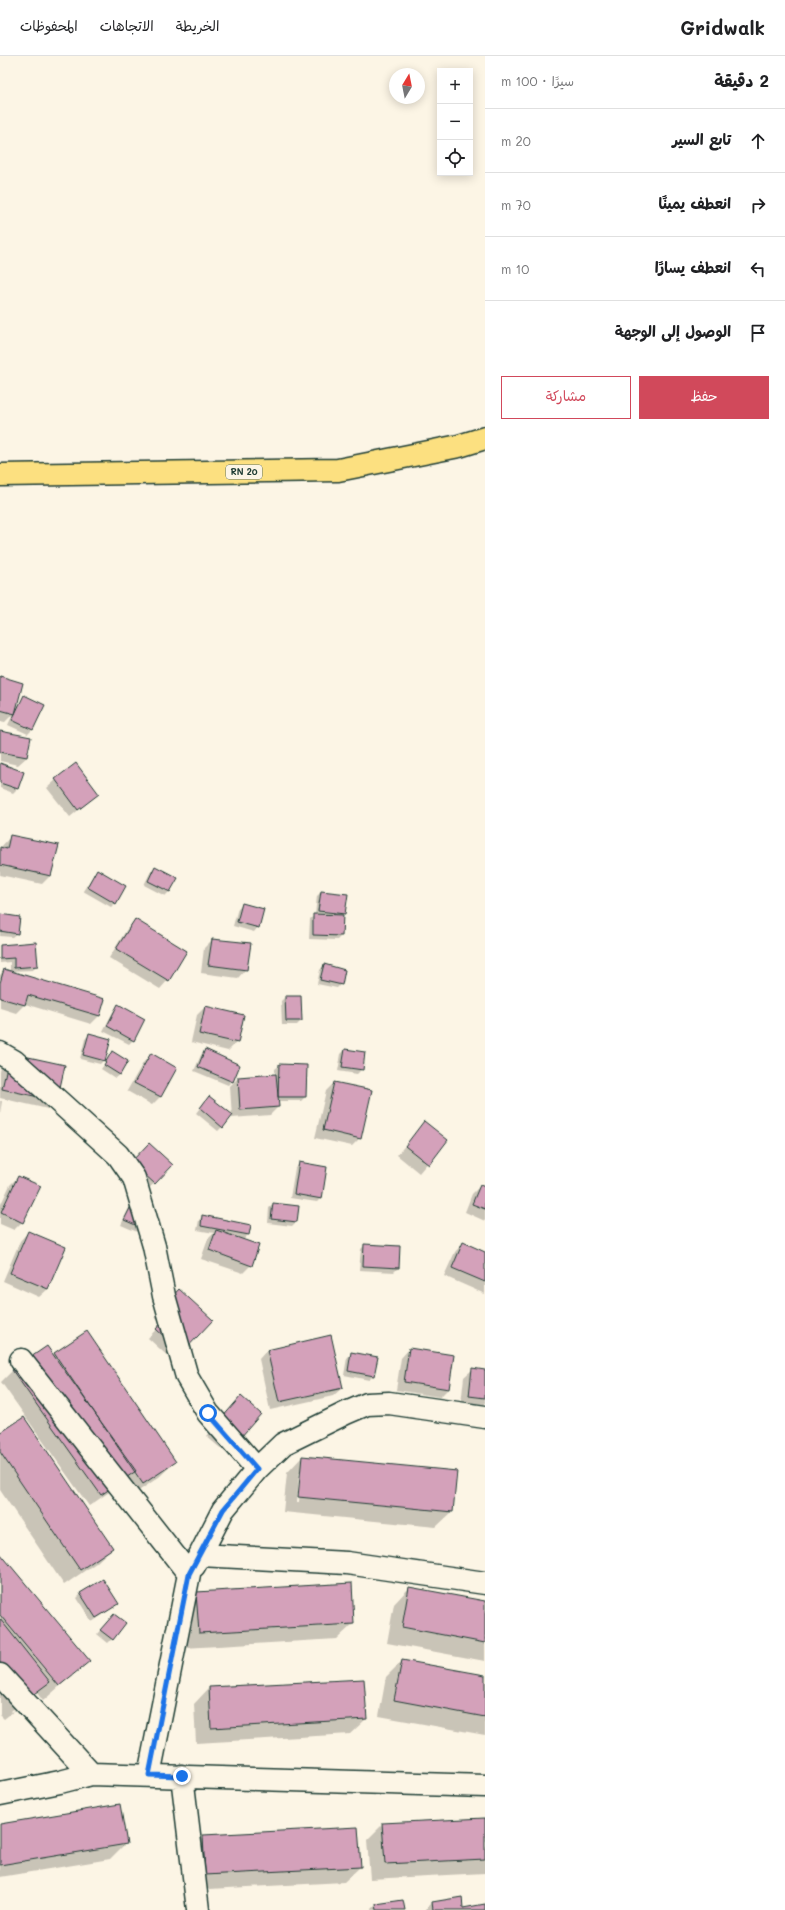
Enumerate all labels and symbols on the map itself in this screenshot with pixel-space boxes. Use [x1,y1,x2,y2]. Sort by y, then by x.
north arrow [389,68,425,104]
road number: RN 20 [226,465,262,479]
route start [199,1404,217,1422]
route end [173,1767,191,1785]

